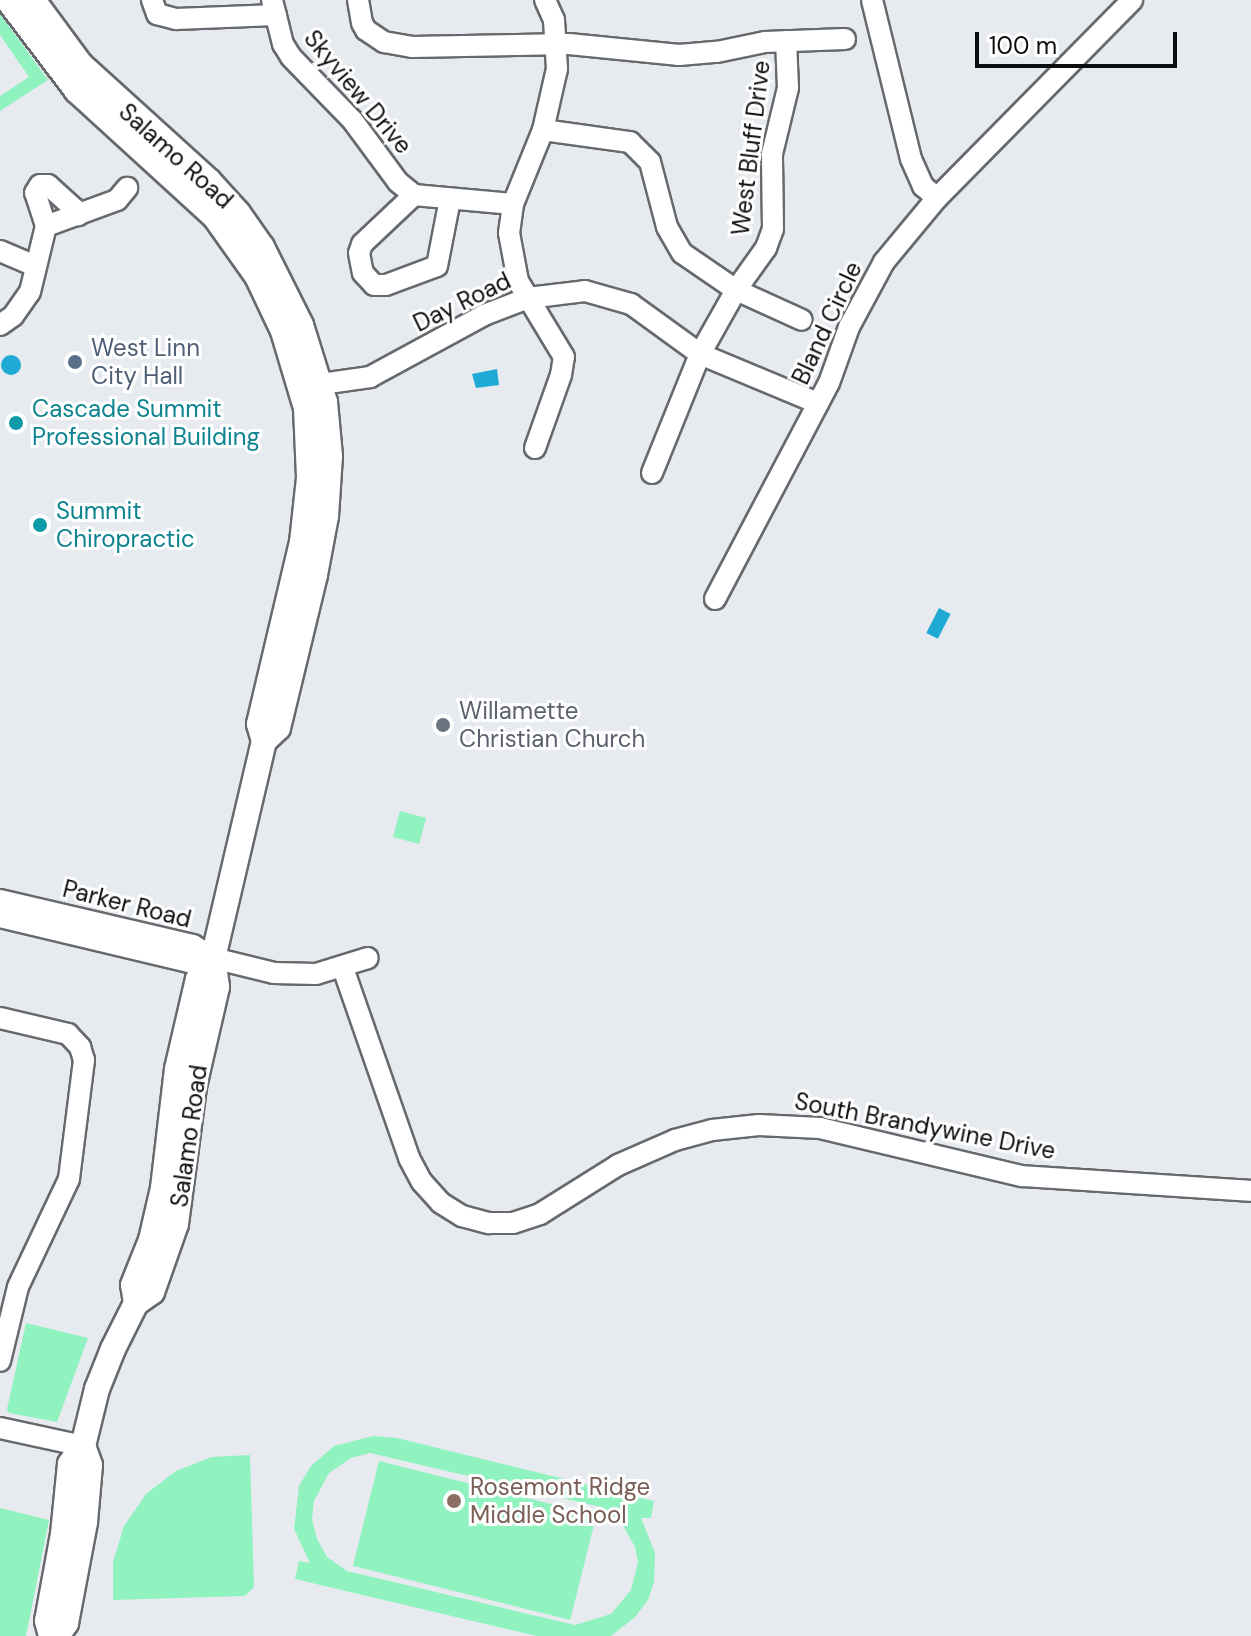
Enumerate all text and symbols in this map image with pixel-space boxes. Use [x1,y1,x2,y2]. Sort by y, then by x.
scale bar [979,16,1181,66]
street label: Skyview Drive [298,24,418,160]
text: 100 m [989,30,1057,61]
street label: West Bluff Drive [726,59,776,237]
street label: Salamo Road [113,97,239,215]
street label: Bland Circle [786,257,868,389]
street label: Day Road [409,266,515,338]
place label: West Linn City Hall [91,334,200,390]
marker: West Linn City Hall [66,353,84,371]
place label: Cascade Summit Professional Building [32,395,260,451]
marker: Cascade Summit Professional Building [7,414,25,432]
place label: Summit Chiropractic [56,497,195,553]
marker: Summit Chiropractic [31,516,49,534]
place label: Willamette Christian Church [459,697,645,753]
marker: Willamette Christian Church [434,716,452,734]
street label: Parker Road [60,874,194,934]
street label: Salamo Road [165,1063,213,1209]
street label: South Brandywine Drive [792,1087,1058,1165]
place label: Rosemont Ridge Middle School [470,1473,650,1529]
marker: Rosemont Ridge Middle School [445,1492,463,1510]

